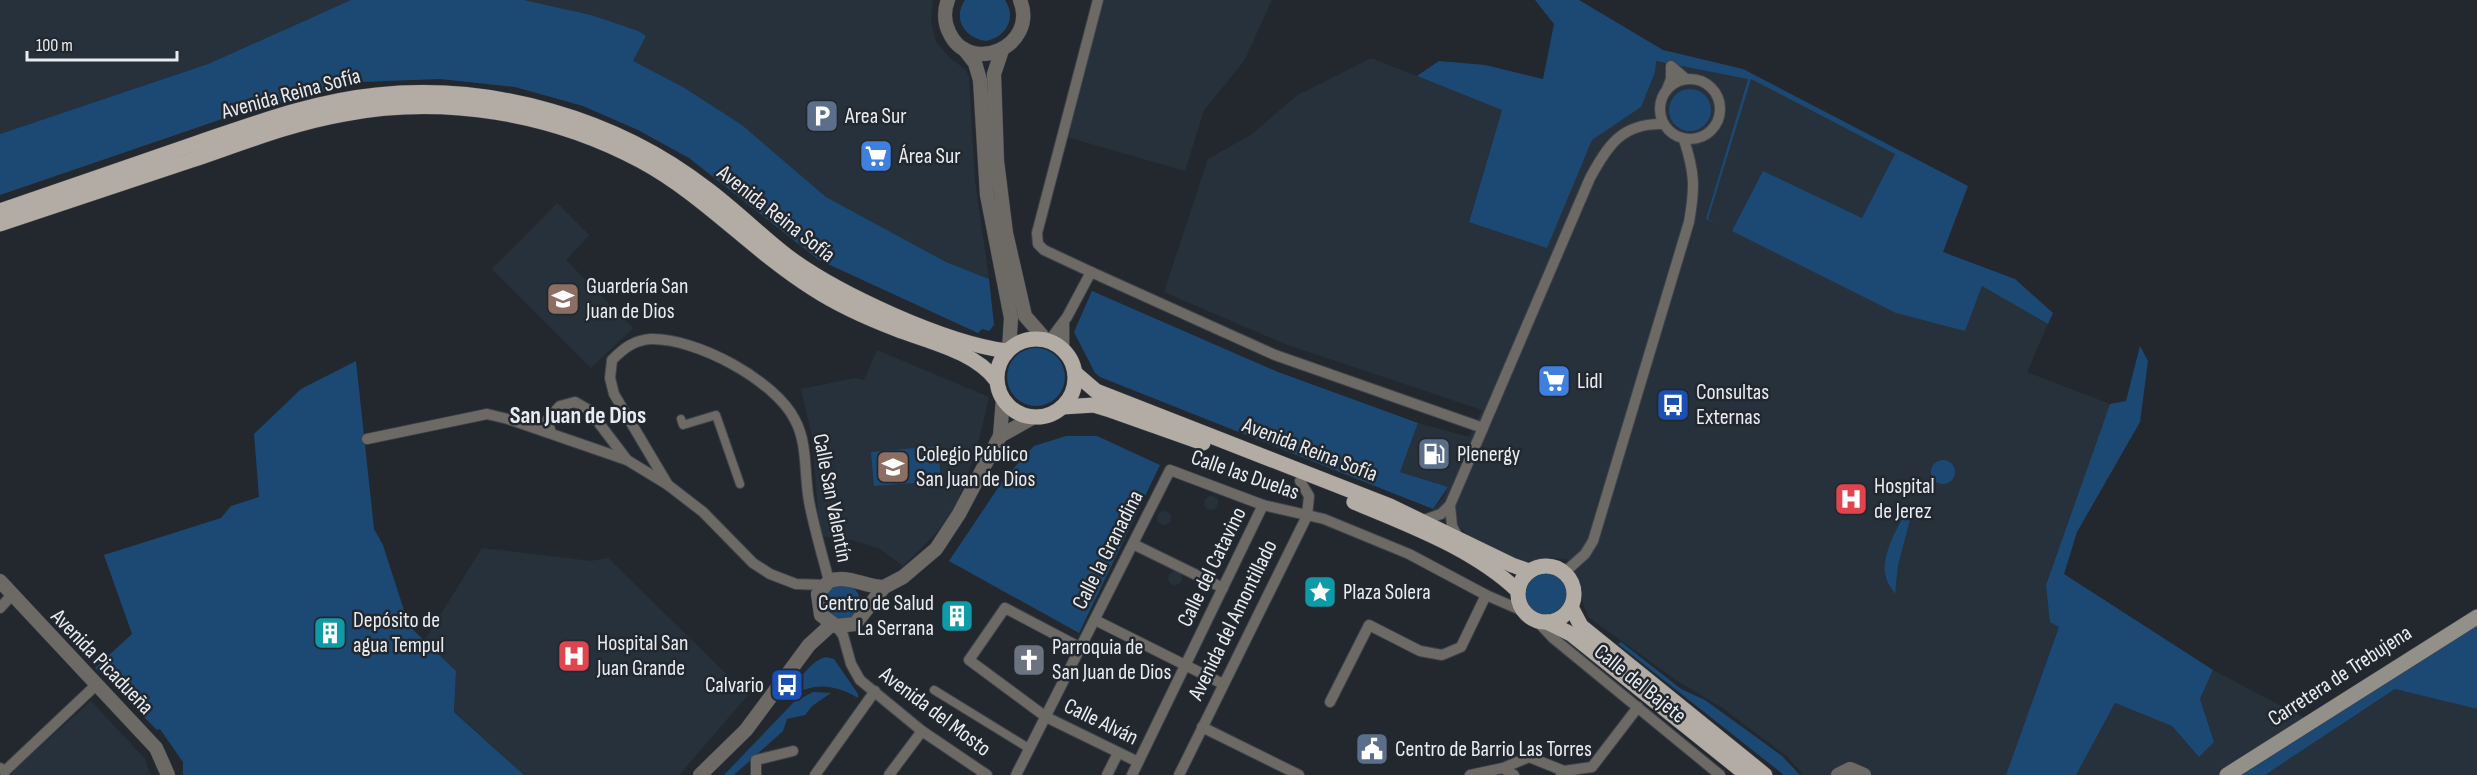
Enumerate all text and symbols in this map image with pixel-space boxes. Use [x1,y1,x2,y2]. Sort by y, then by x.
scale bar [27,24,177,62]
text: 100 m [36,35,73,56]
street label: Avenida Reina Sofía [218,63,363,126]
parking icon: Area Sur [804,98,840,134]
place label: Area Sur [844,103,907,130]
supermarket icon: Área Sur [858,138,894,174]
place label: Área Sur [898,143,961,170]
street label: Avenida Reina Sofía [711,159,841,269]
place label: Guardería San Juan de Dios [585,273,688,325]
school or university icon: Guardería San Juan de Dios [545,281,581,317]
supermarket icon: Lidl [1536,363,1572,399]
place label: Lidl [1577,368,1603,395]
place label: Consultas Externas [1696,379,1769,431]
bus stop icon: Consultas Externas [1655,387,1691,423]
district label: San Juan de Dios [510,401,646,430]
street label: Avenida Reina Sofía [1238,411,1381,488]
street label: Calle San Valentín [806,431,858,565]
fuel station icon: Plenergy [1416,436,1452,472]
place label: Colegio Público San Juan de Dios [916,441,1035,493]
place label: Plenergy [1457,441,1521,468]
street label: Calle las Duelas [1187,444,1303,506]
school or university icon: Colegio Público San Juan de Dios [875,449,911,485]
place label: Hospital de Jerez [1874,473,1935,525]
hospital icon: Hospital de Jerez [1833,481,1869,517]
street label: Calle la Granadina [1066,486,1150,614]
street label: Calle del Catavino [1171,503,1253,631]
street label: Avenida del Amontillado [1182,535,1283,705]
place icon: Plaza Solera [1302,574,1338,610]
place label: Plaza Solera [1343,579,1431,606]
place label: Centro de Salud La Serrana [818,590,934,642]
building icon: Centro de Salud La Serrana [939,598,975,634]
street label: Avenida Picadueña [44,603,159,720]
place label: Depósito de agua Tempul [353,607,444,659]
building icon: Depósito de agua Tempul [312,615,348,651]
street label: Carretera de Trebujena [2263,620,2417,732]
place label: Hospital San Juan Grande [596,630,688,682]
place label: Parroquia de San Juan de Dios [1052,634,1171,686]
hospital icon: Hospital San Juan Grande [556,638,592,674]
street label: Calle del Bajete [1588,638,1692,730]
church icon: Parroquia de San Juan de Dios [1011,642,1047,678]
street label: Avenida del Mosto [873,661,996,763]
bus stop icon: Calvario [769,667,805,703]
place label: Calvario [705,672,764,699]
street label: Calle Alván [1060,693,1142,751]
public building icon: Centro de Barrio Las Torres [1354,731,1390,767]
place label: Centro de Barrio Las Torres [1395,736,1592,763]

